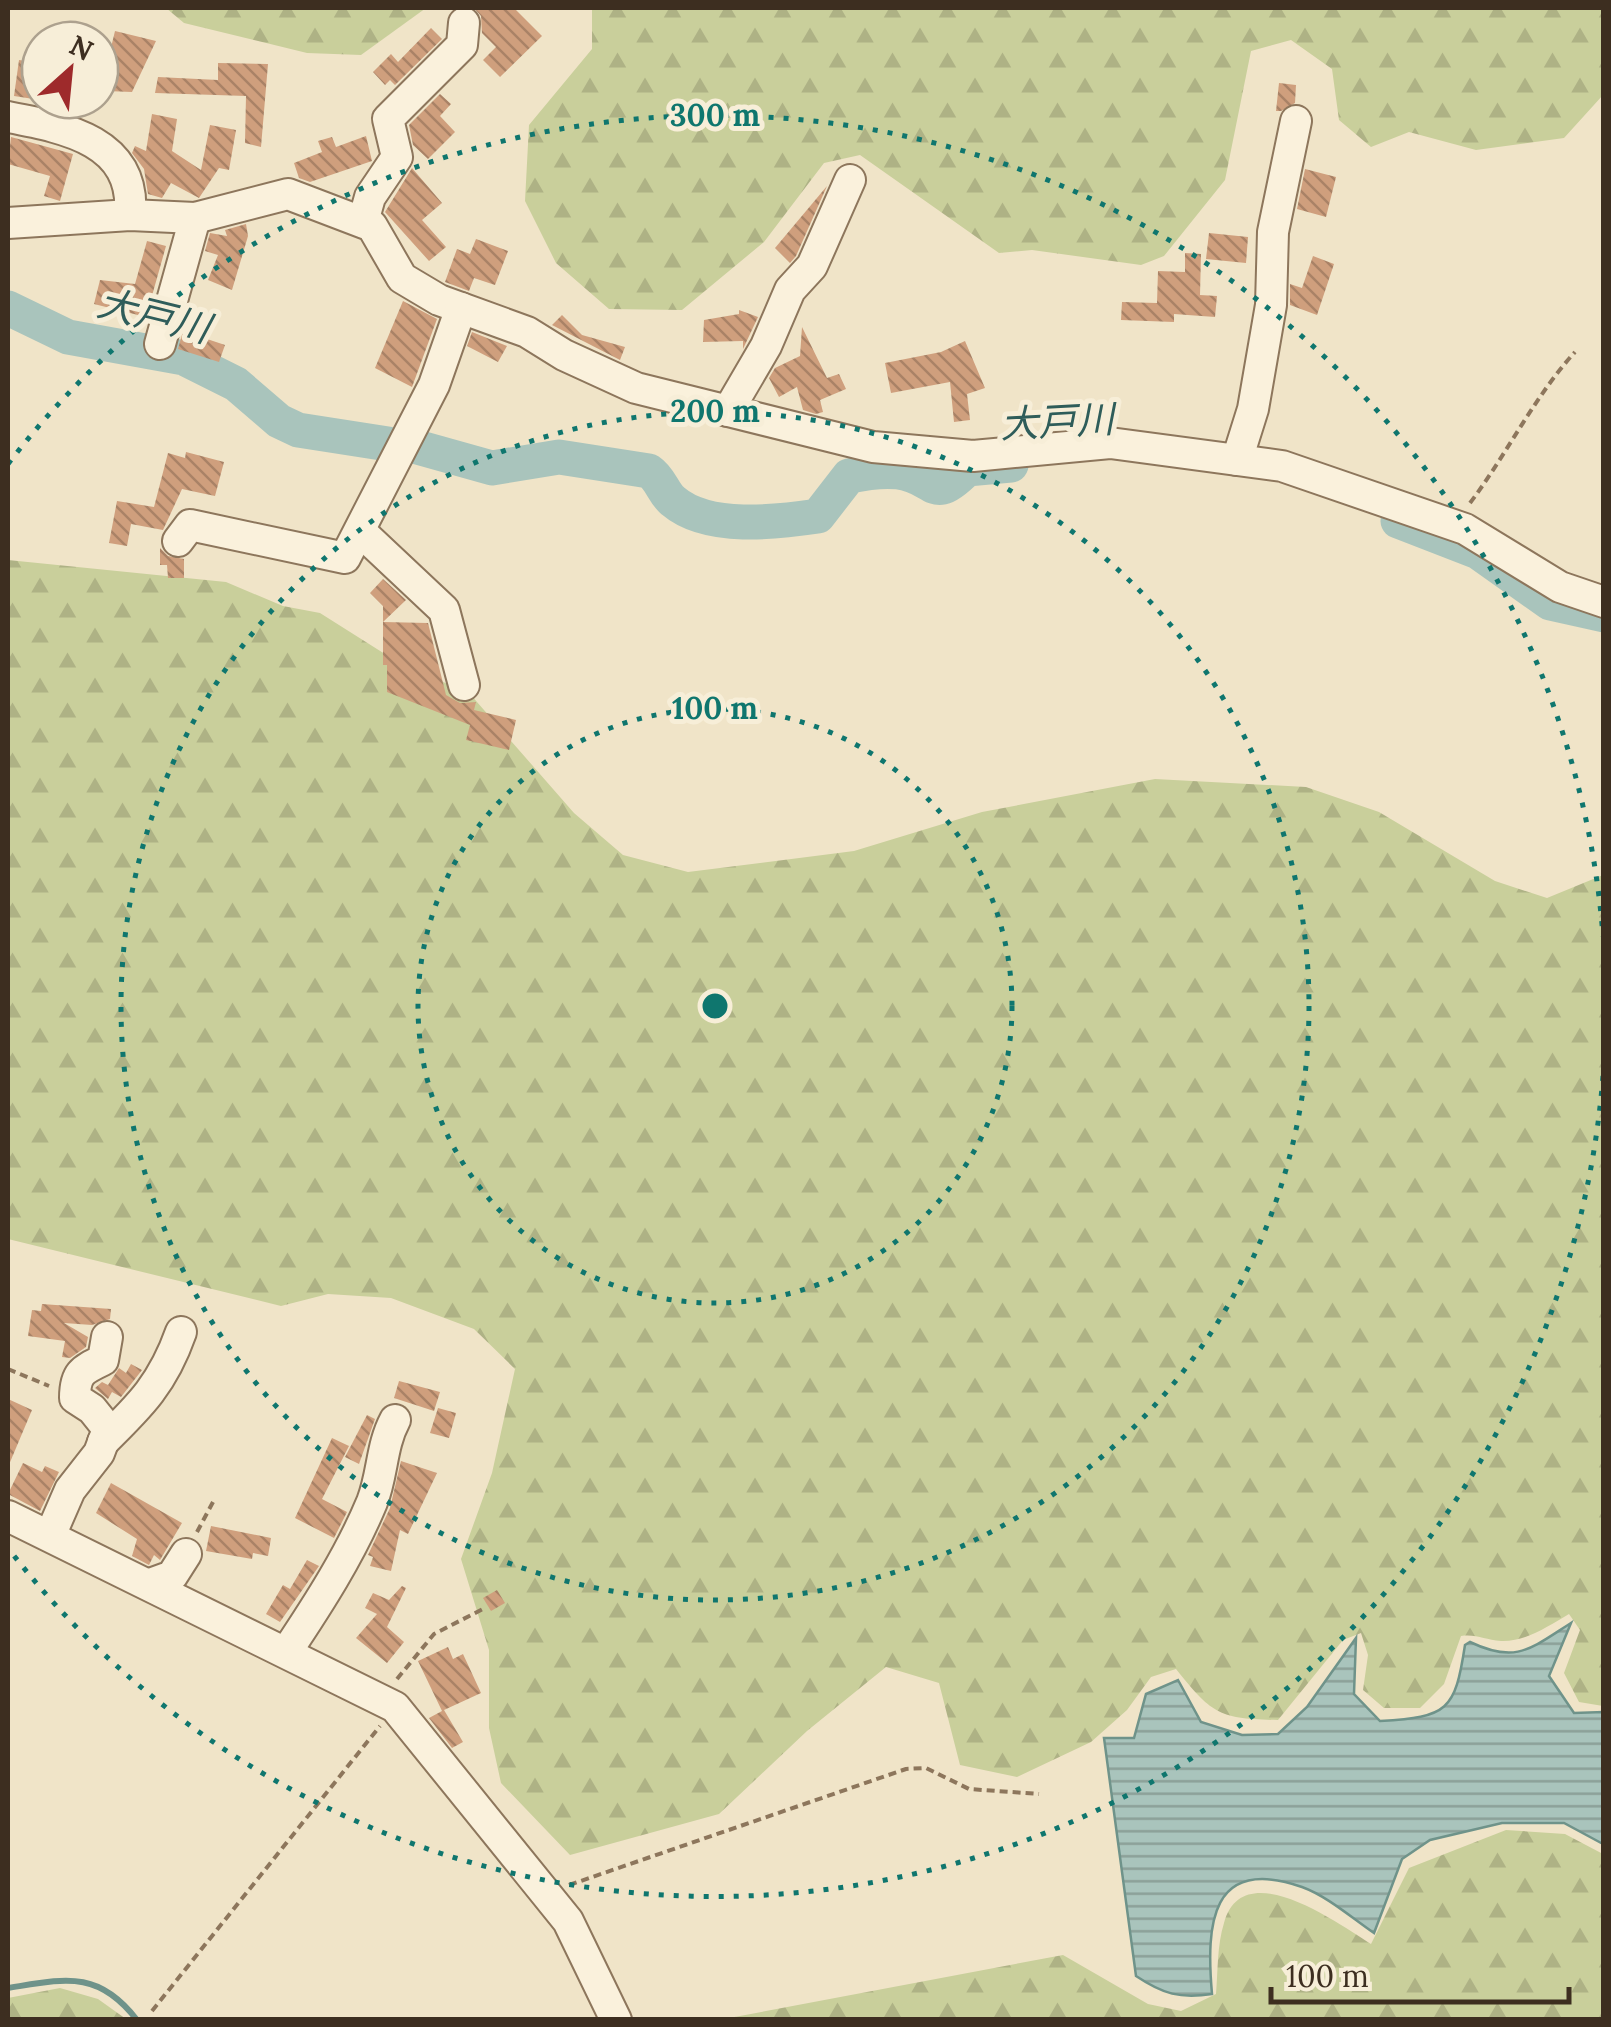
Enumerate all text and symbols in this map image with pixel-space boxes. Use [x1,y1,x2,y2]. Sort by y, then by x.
north arrow [20,20,120,120]
text: N [64,27,99,69]
text: 300 m [670,96,761,134]
water label: 大戸川 [93,278,219,353]
text: 200 m [670,392,760,430]
water label: 大戸川 [999,394,1119,448]
text: 100 m [672,689,758,727]
centre of rings [697,988,733,1024]
scale bar [1271,1942,1568,2004]
text: 100 m [1286,1957,1369,1995]

